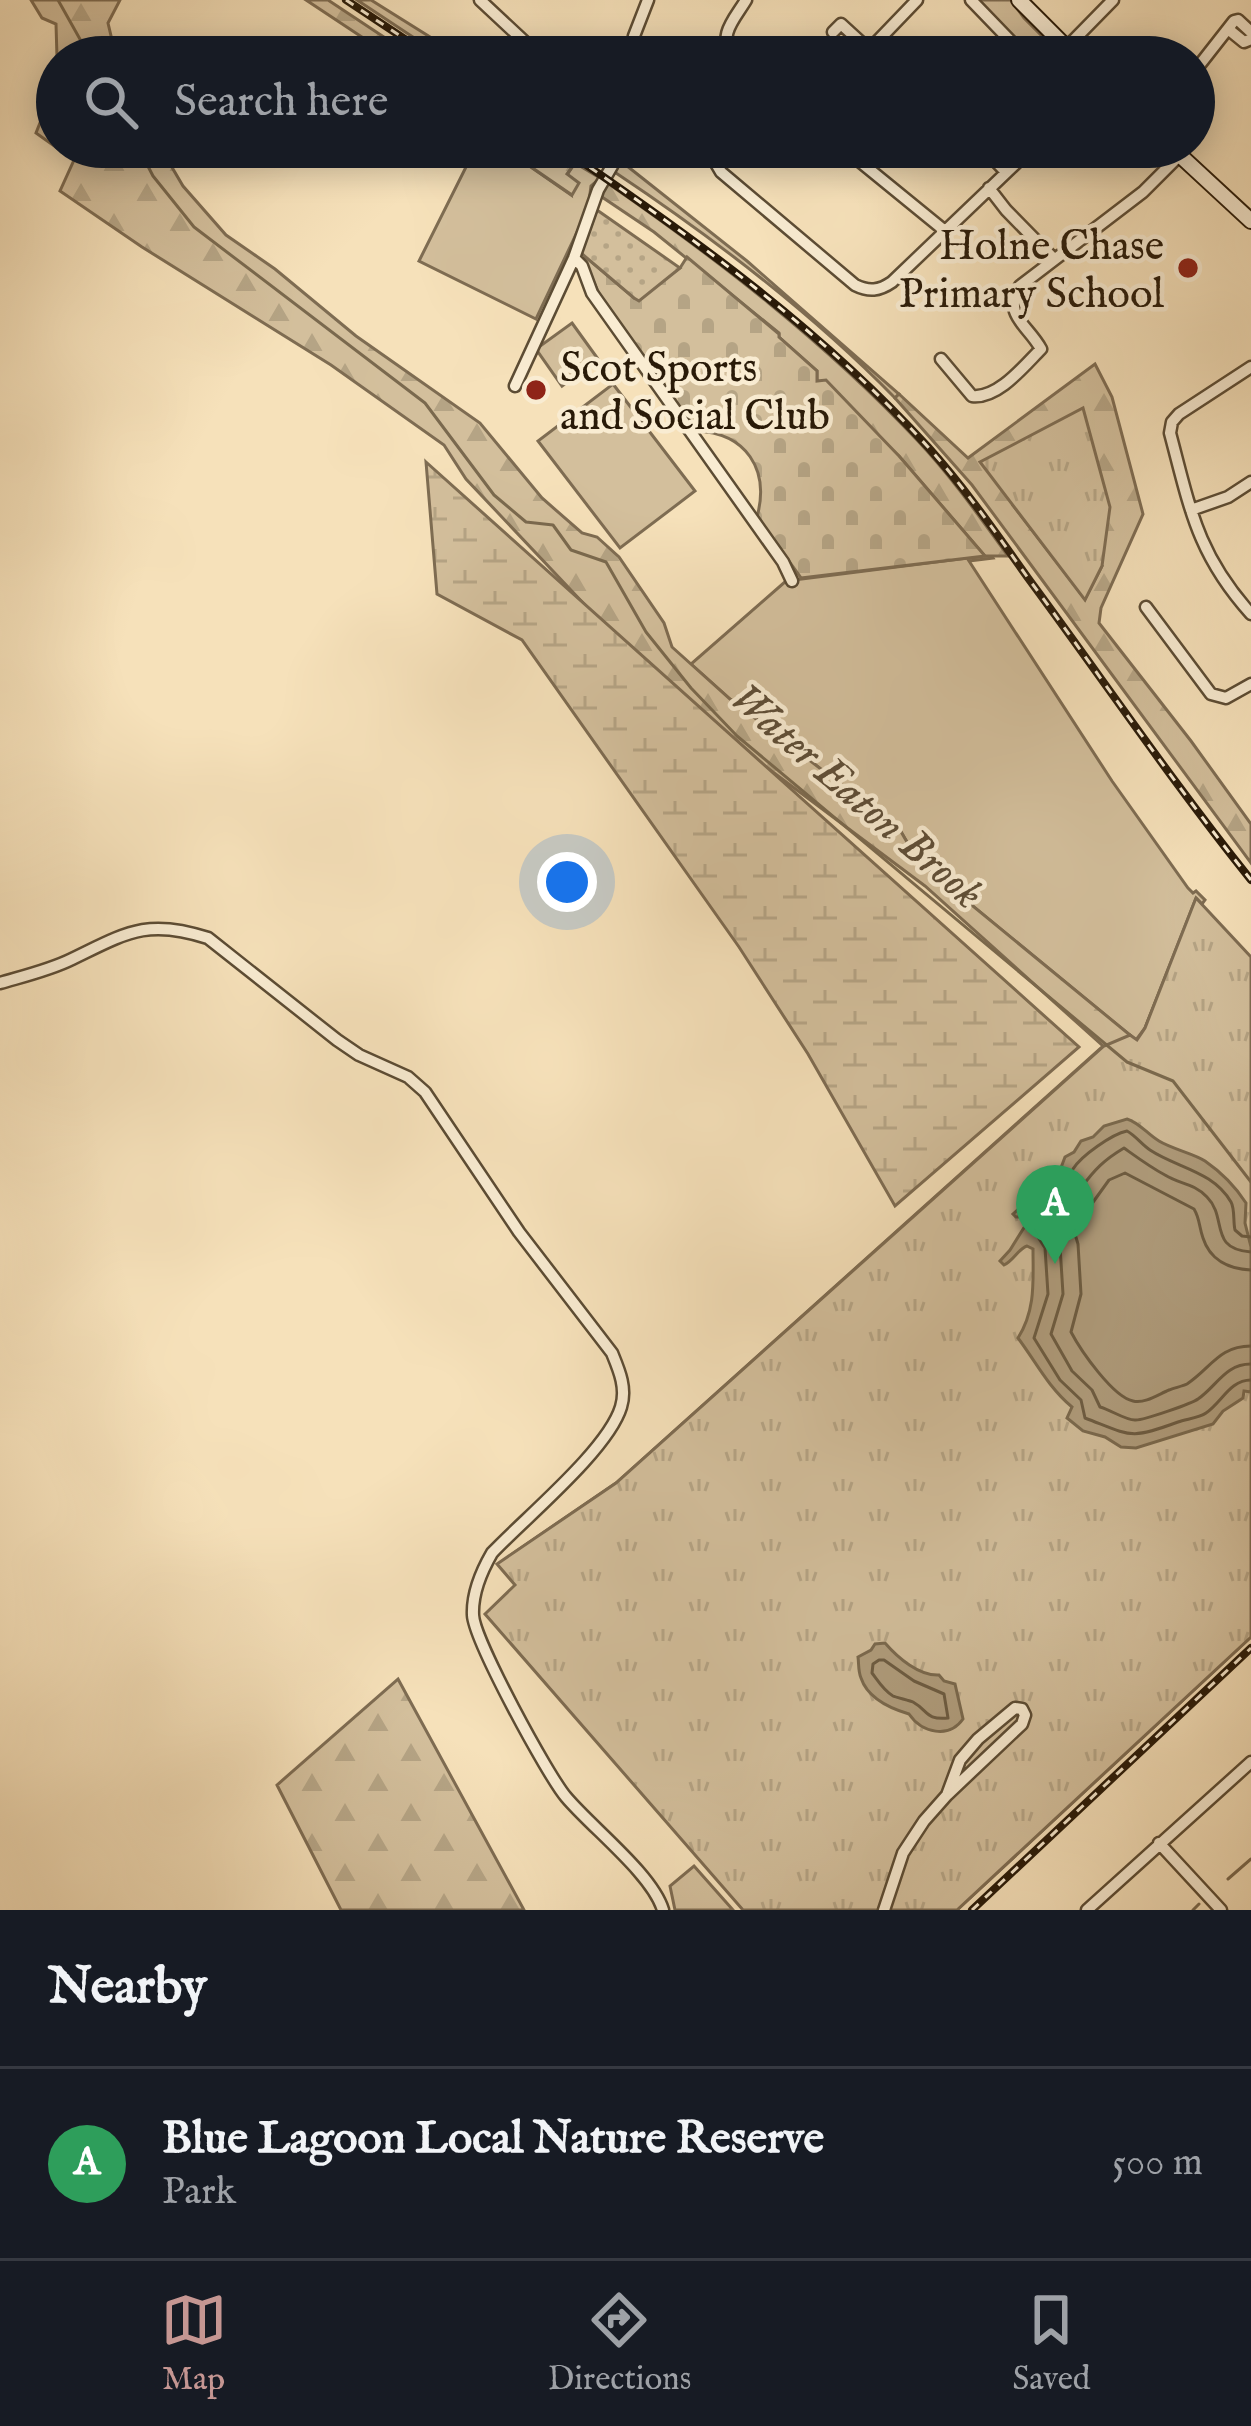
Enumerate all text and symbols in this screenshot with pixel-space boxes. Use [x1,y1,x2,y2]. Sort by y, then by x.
search box [36,36,1215,168]
icon: search [78,69,144,135]
text: Search here [174,74,388,131]
place label: Holne Chase Primary School [899,221,1164,322]
marker: Holne Chase Primary School [1175,255,1201,281]
place label: Scot Sports and Social Club [560,343,830,444]
marker: Scot Sports and Social Club [523,377,549,403]
water label: Water Eaton Brook [717,671,994,922]
your location [537,852,597,912]
pin: A [1016,1165,1094,1264]
text: Nearby [48,1956,207,2021]
text: Blue Lagoon Local Nature Reserve [162,2111,824,2168]
text: A [74,2139,100,2188]
text: 500 m [1112,2139,1203,2188]
text: Park [162,2168,236,2217]
tab: Map [161,2287,227,2401]
tab: Directions [548,2287,691,2401]
tab: Saved [1012,2287,1090,2401]

